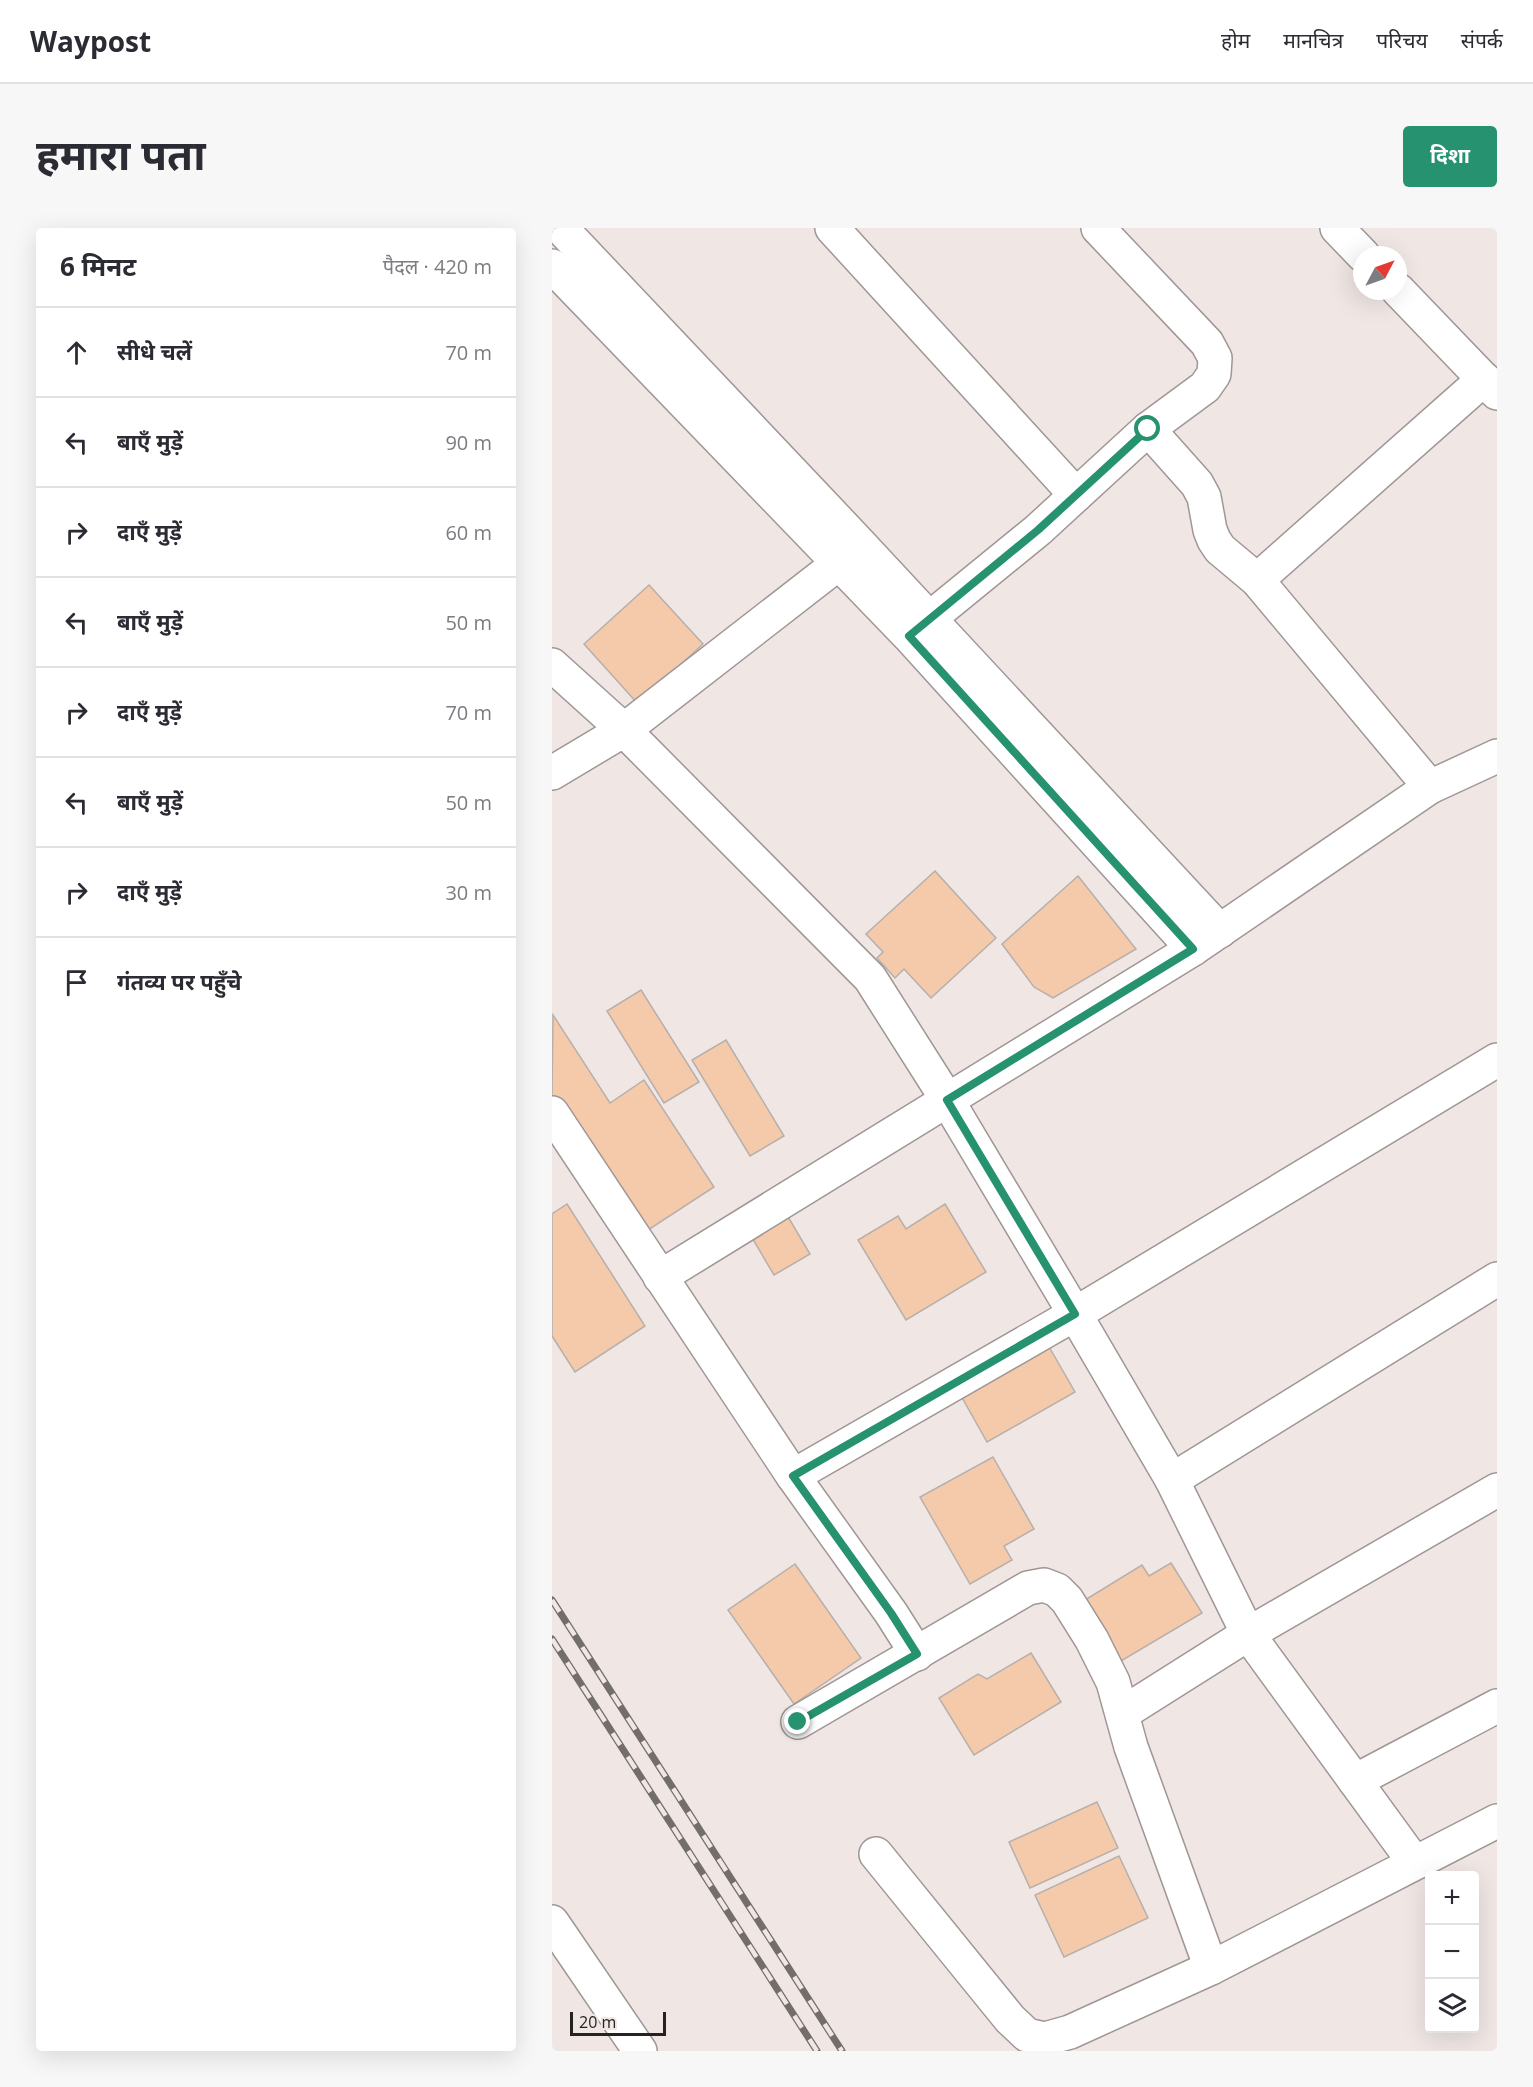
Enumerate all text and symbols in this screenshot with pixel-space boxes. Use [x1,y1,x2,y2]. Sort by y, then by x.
text: Waypost [30,22,151,60]
text: होम [1221,26,1250,54]
text: मानचित्र [1283,26,1343,54]
text: परिचय [1376,26,1428,54]
text: संपर्क [1461,26,1503,54]
text: हमारा पता [36,125,206,182]
button: दिशा [1403,126,1497,187]
north arrow [1353,246,1407,300]
text: 6 मिनट [60,248,136,284]
text: पैदल · 420 m [383,253,492,280]
icon: ahead [60,336,93,369]
text: सीधे चलें [117,336,192,366]
text: 70 m [445,339,492,366]
route start [1134,415,1160,441]
icon: left [60,426,93,459]
text: बाएँ मुड़ें [117,426,183,456]
text: 90 m [445,429,492,456]
icon: right [60,516,93,549]
text: दाएँ मुड़ें [117,516,182,546]
text: 60 m [445,519,492,546]
icon: left [60,606,93,639]
text: बाएँ मुड़ें [117,606,183,636]
text: 50 m [445,609,492,636]
icon: right [60,696,93,729]
text: दाएँ मुड़ें [117,696,182,726]
text: 70 m [445,699,492,726]
icon: left [60,786,93,819]
text: बाएँ मुड़ें [117,786,183,816]
text: 50 m [445,789,492,816]
icon: right [60,876,93,909]
text: दाएँ मुड़ें [117,876,182,906]
text: 30 m [445,879,492,906]
icon: arrive [60,966,93,999]
text: गंतव्य पर पहुँचे [117,966,242,996]
route end [784,1708,810,1734]
map controls [1425,1871,1479,2033]
button: + [1425,1871,1479,1925]
button: − [1425,1925,1479,1979]
button: layers [1425,1979,1479,2033]
scale bar [570,2009,666,2036]
text: 20 m [579,2011,616,2033]

